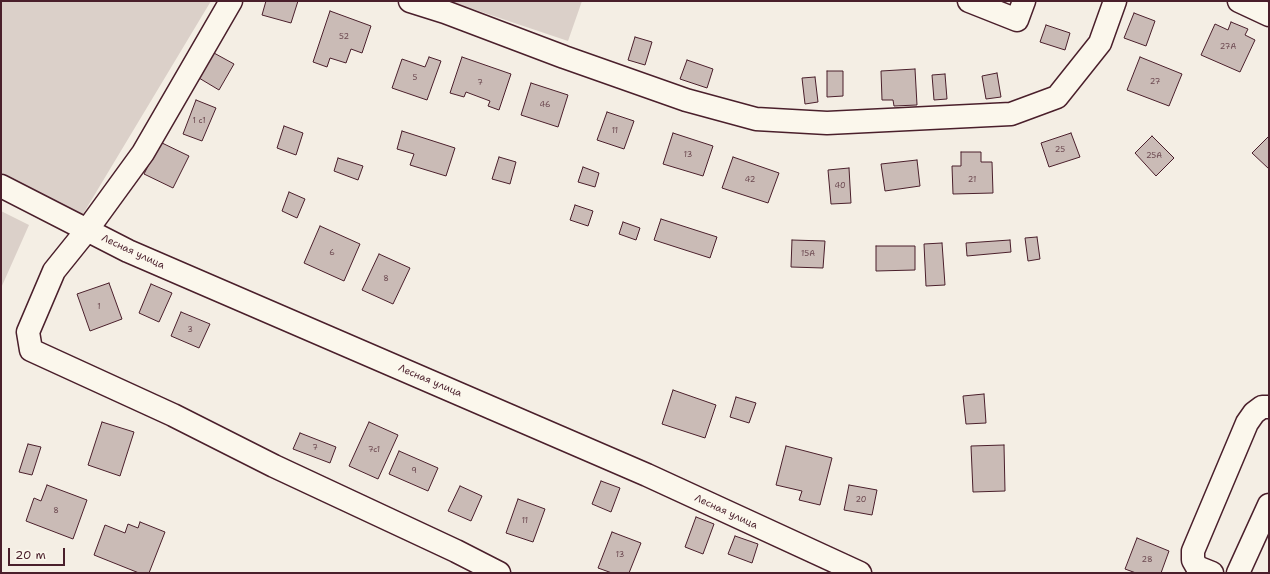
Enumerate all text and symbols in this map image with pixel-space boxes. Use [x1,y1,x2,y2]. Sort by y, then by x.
house number: 52 [339,32,349,42]
house number: 27А [1220,42,1236,52]
house number: 5 [413,73,417,83]
house number: 27 [1150,77,1160,87]
house number: 7 [477,78,483,88]
house number: 46 [539,100,551,110]
house number: 1 с1 [193,116,205,126]
house number: 11 [612,126,618,136]
house number: 25 [1055,145,1065,155]
house number: 13 [684,150,692,160]
house number: 25А [1146,151,1162,161]
house number: 42 [745,175,755,185]
house number: 21 [968,175,976,185]
house number: 40 [834,181,846,191]
street label: Лесная улица [100,232,166,272]
house number: 6 [329,248,335,258]
house number: 15А [801,249,815,259]
house number: 8 [383,274,389,284]
house number: 1 [97,302,101,312]
house number: 3 [187,325,193,335]
street label: Лесная улица [396,362,464,400]
house number: 7 [312,443,318,453]
house number: 7с1 [368,445,380,455]
house number: 9 [411,466,417,476]
street label: Лесная улица [693,492,759,532]
house number: 20 [856,495,866,505]
house number: 8 [53,506,59,516]
house number: 11 [522,516,528,526]
scale bar [10,540,67,566]
text: 20 m [15,547,46,563]
house number: 13 [616,550,624,560]
house number: 28 [1142,555,1152,565]

